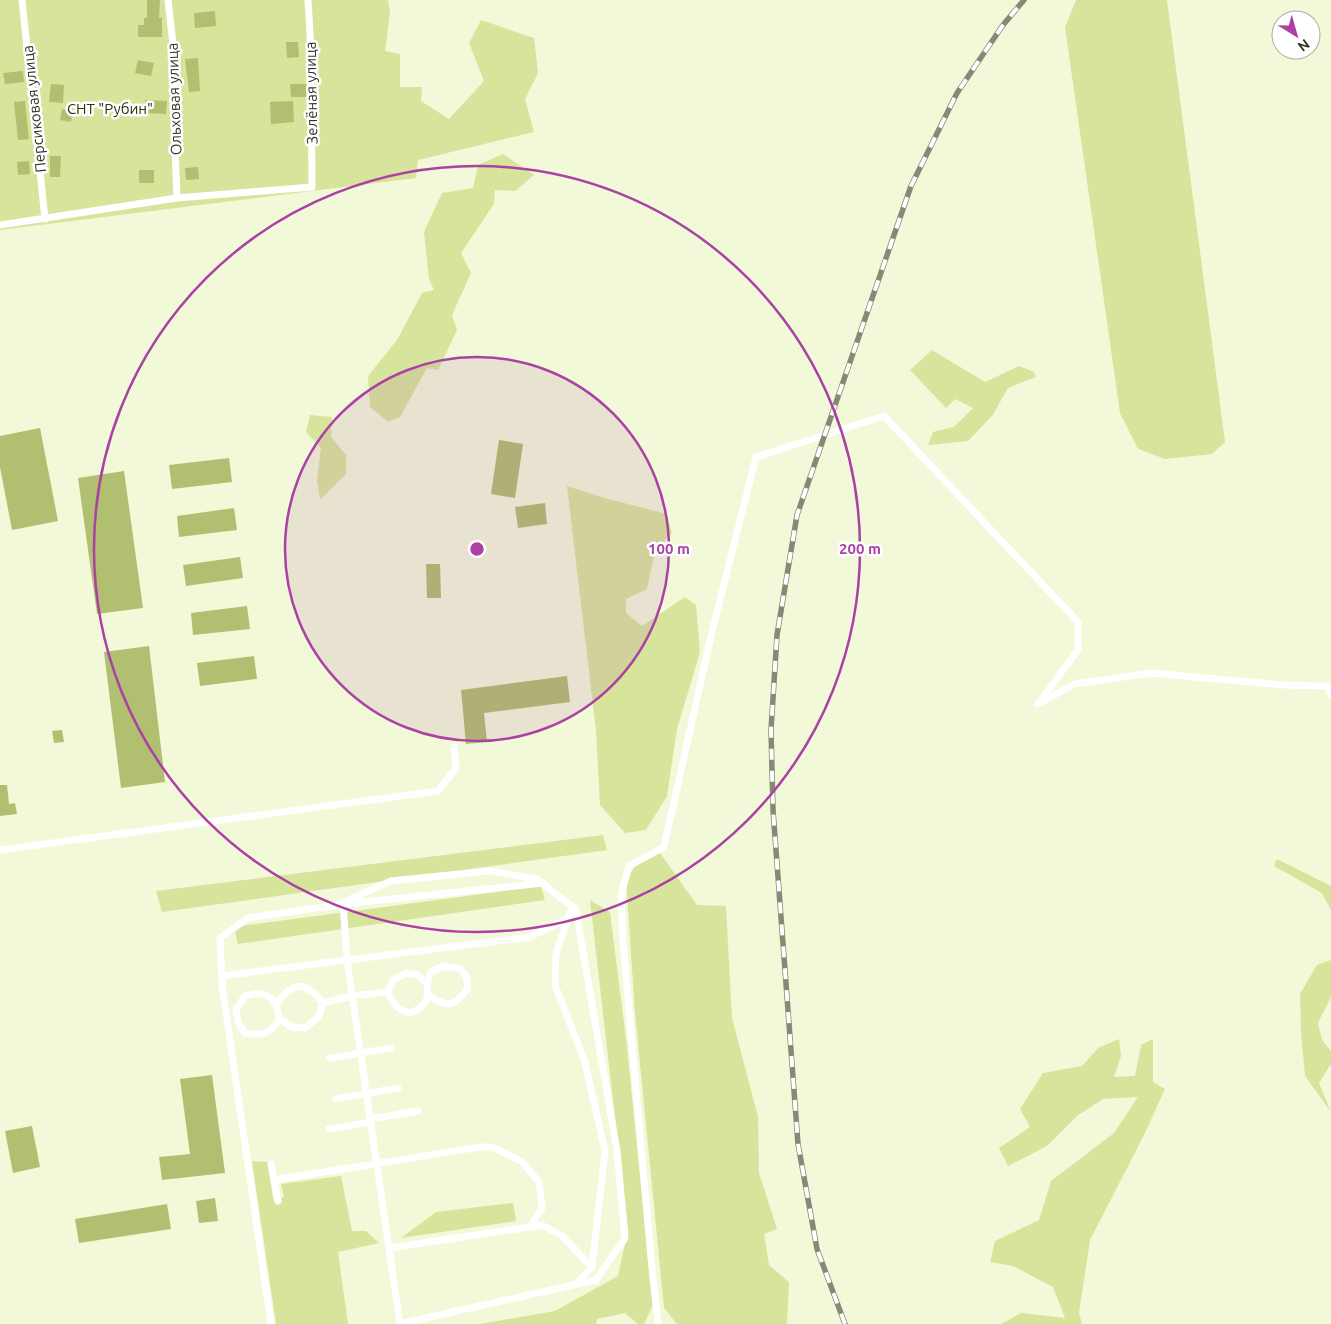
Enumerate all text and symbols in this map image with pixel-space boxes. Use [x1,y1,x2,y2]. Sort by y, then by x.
north arrow [1271,10,1321,60]
text: N [1295,36,1313,55]
street label: Зелёная улица [302,41,320,145]
street label: Ольховая улица [164,42,184,156]
street label: Персиковая улица [19,44,49,174]
park label: СНТ "Рубин" [67,100,153,117]
centre of rings [468,540,486,558]
text: 100 m [648,540,690,557]
text: 200 m [839,540,881,557]

